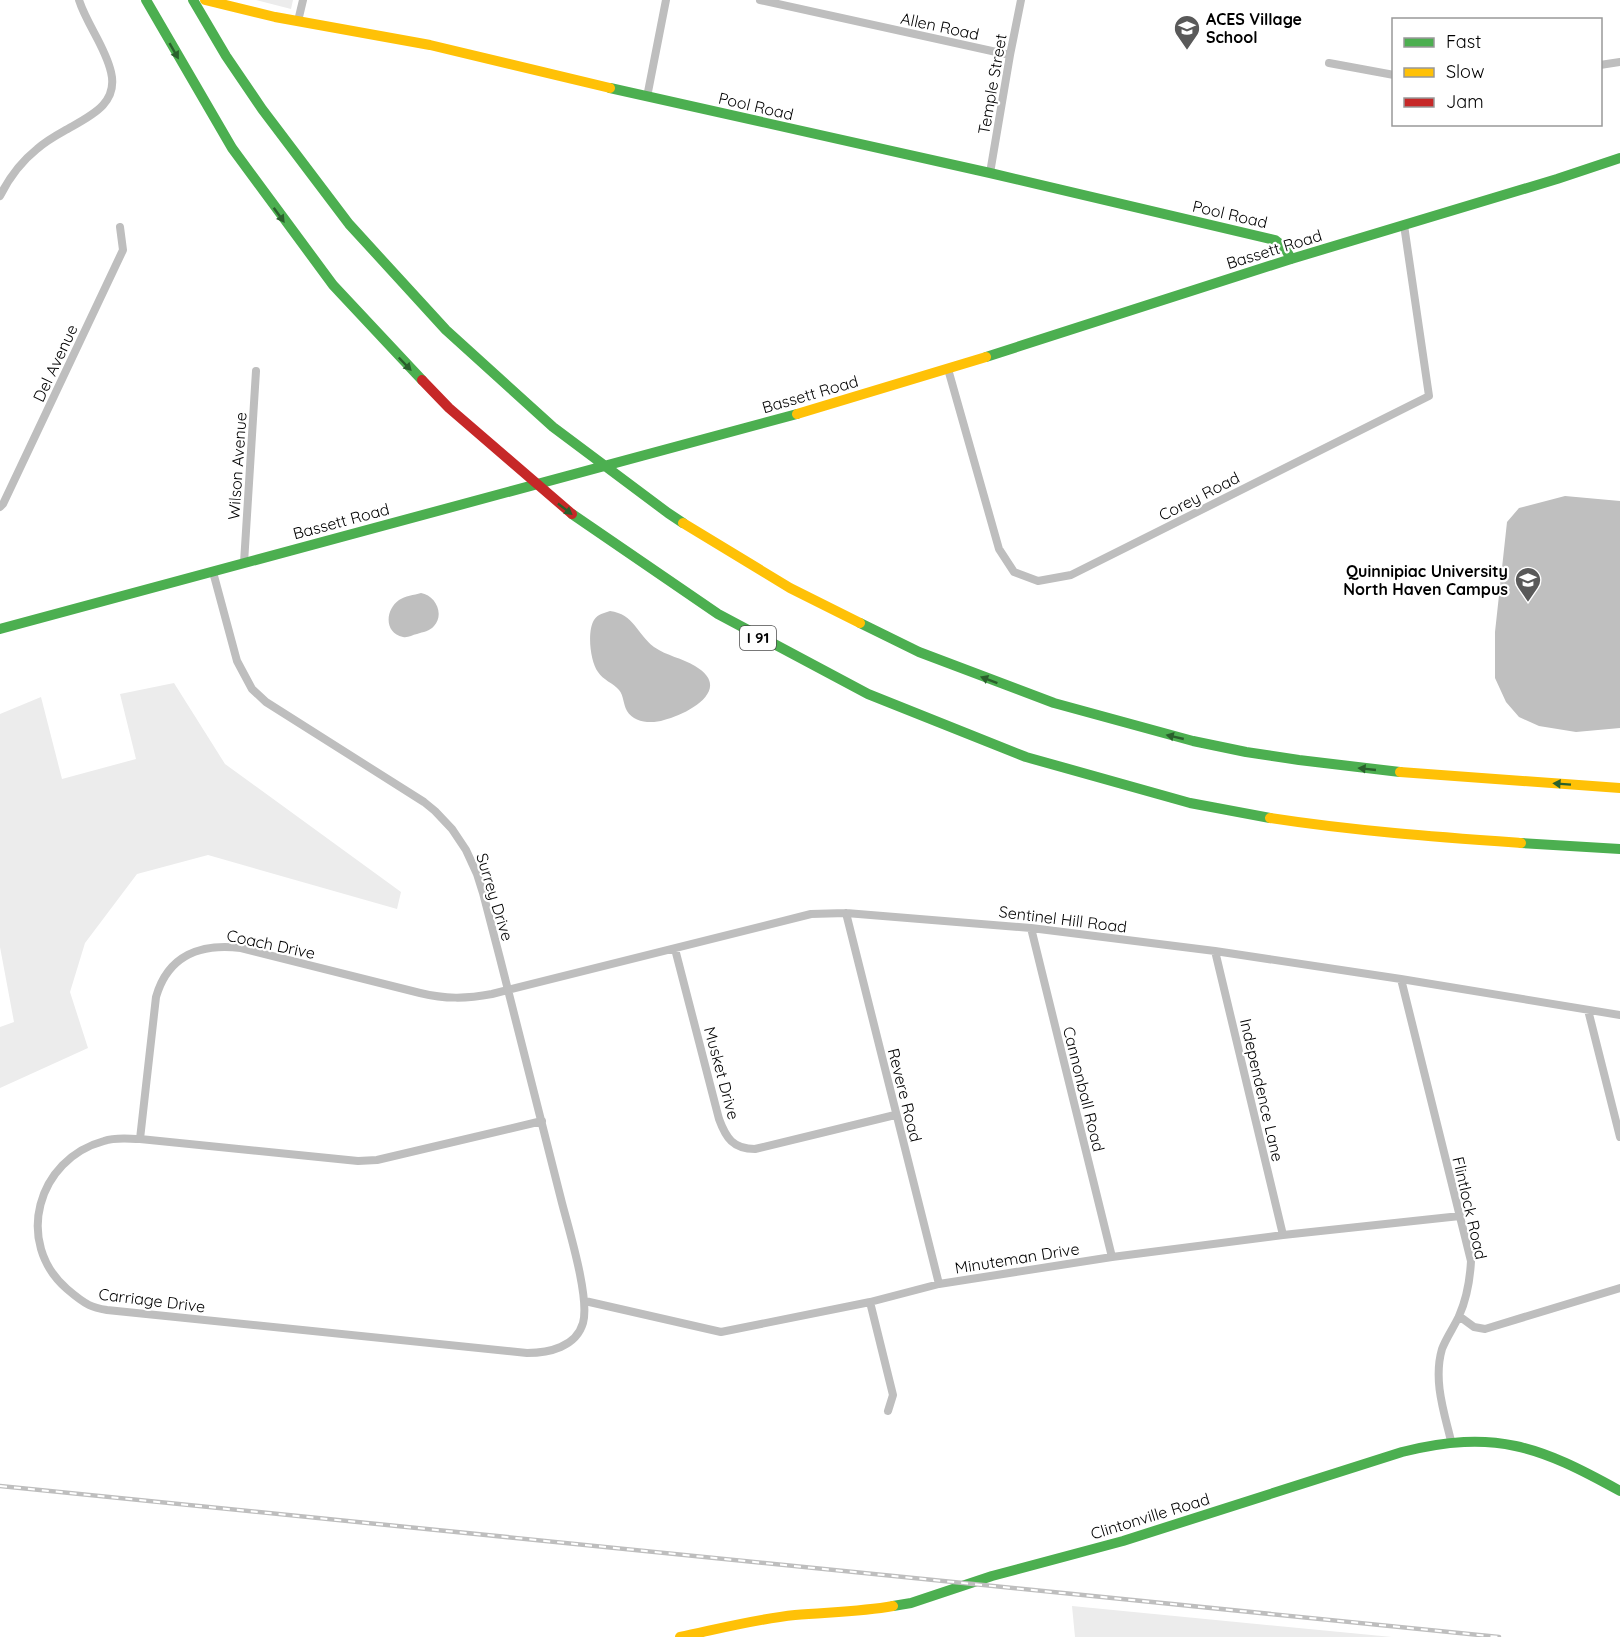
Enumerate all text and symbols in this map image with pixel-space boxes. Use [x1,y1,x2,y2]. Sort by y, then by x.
street label: Allen Road [899,8,981,44]
place label: ACES Village School [1206,9,1302,47]
school or university icon: ACES Village School [1172,13,1202,51]
legend [1392,18,1602,126]
text: Fast [1446,30,1481,53]
street label: Temple Street [973,32,1011,136]
one-way arrow [169,43,179,60]
text: Slow [1446,60,1484,83]
street label: Pool Road [717,88,795,124]
text: Jam [1446,90,1484,113]
street label: Pool Road [1191,196,1269,232]
one-way arrow [273,208,285,223]
street label: Bassett Road [1224,225,1324,273]
street label: Del Avenue [28,321,82,405]
one-way arrow [398,357,412,372]
street label: Bassett Road [760,371,860,417]
street label: Wilson Avenue [223,411,251,521]
street label: Corey Road [1155,467,1243,525]
street label: Bassett Road [291,499,391,543]
one-way arrow [557,503,573,516]
place label: Quinnipiac University North Haven Campus [1343,561,1508,599]
school or university icon: Quinnipiac University North Haven Campus [1513,565,1543,603]
road number: I 91 [740,626,776,650]
one-way arrow [980,674,998,684]
one-way arrow [1166,731,1184,741]
one-way arrow [1358,764,1377,774]
one-way arrow [1552,779,1571,789]
street label: Surrey Drive [472,851,518,943]
street label: Sentinel Hill Road [998,901,1128,937]
street label: Coach Drive [225,925,317,963]
street label: Independence Lane [1236,1017,1288,1163]
street label: Musket Drive [700,1024,744,1122]
street label: Cannonball Road [1059,1024,1109,1154]
street label: Revere Road [884,1046,926,1144]
street label: Flintlock Road [1448,1155,1492,1261]
street label: Minuteman Drive [953,1238,1081,1278]
street label: Carriage Drive [98,1284,206,1316]
street label: Clintonville Road [1088,1488,1212,1544]

